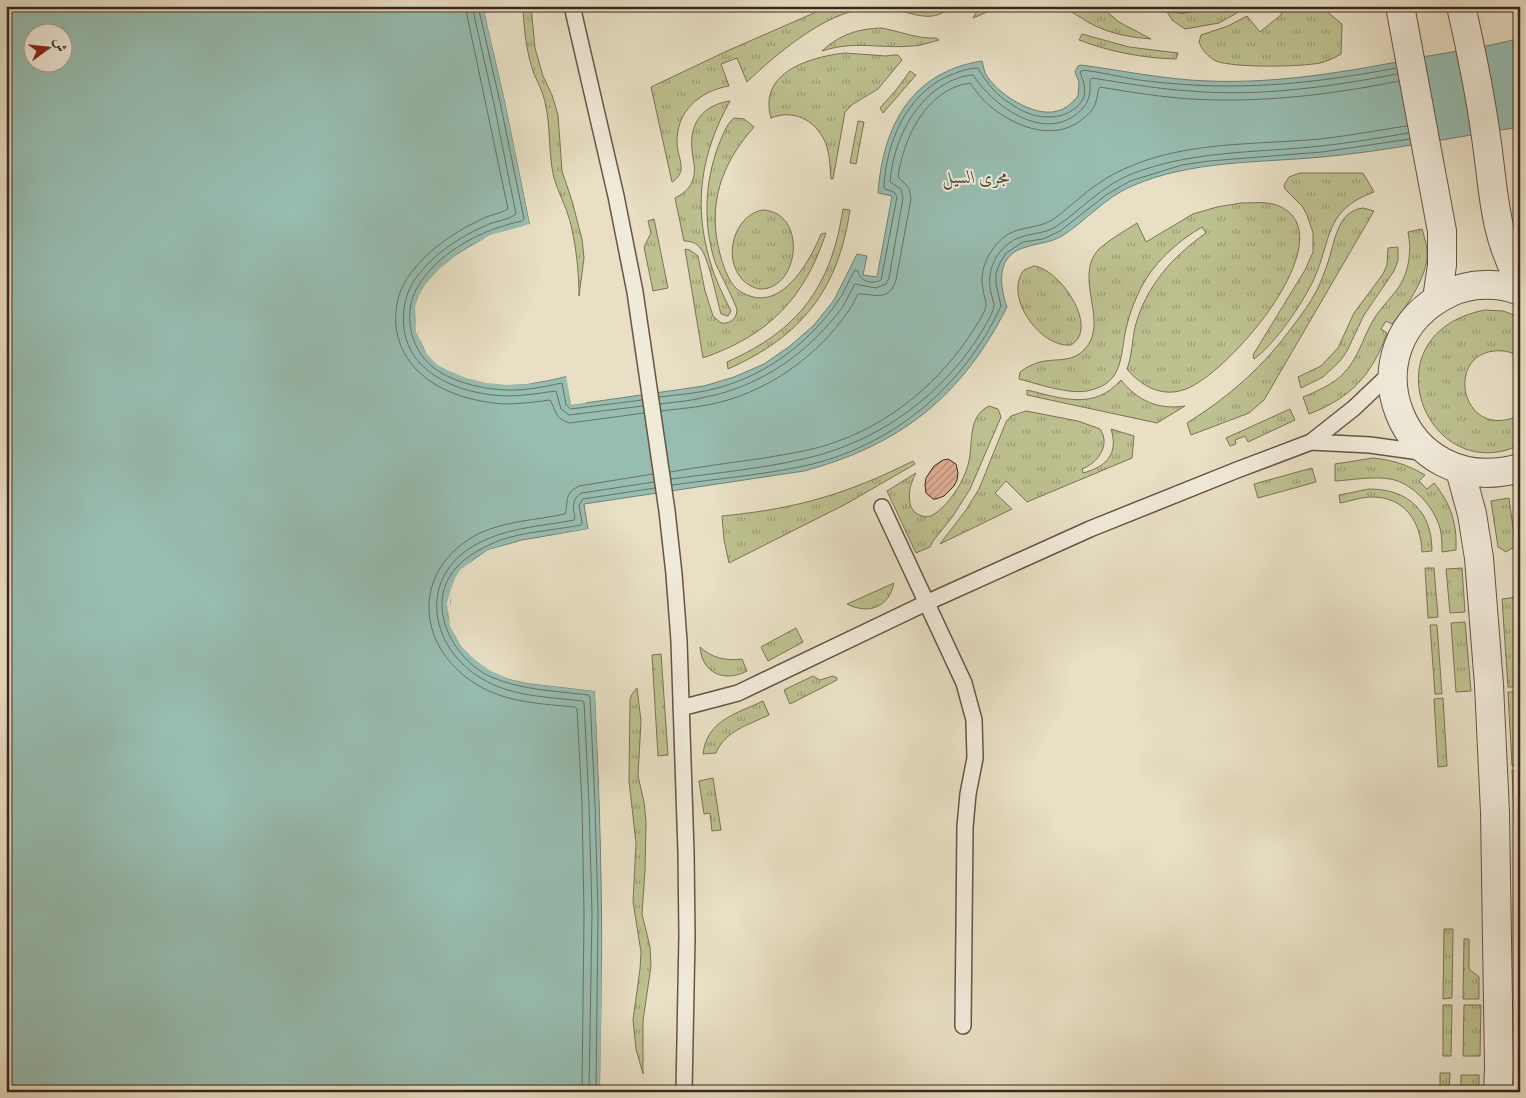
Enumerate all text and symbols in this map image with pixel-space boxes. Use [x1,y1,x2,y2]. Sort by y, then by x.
north arrow [22,22,72,72]
text: ش [49,36,70,54]
water label: مجرى السيل [942,166,1010,190]

